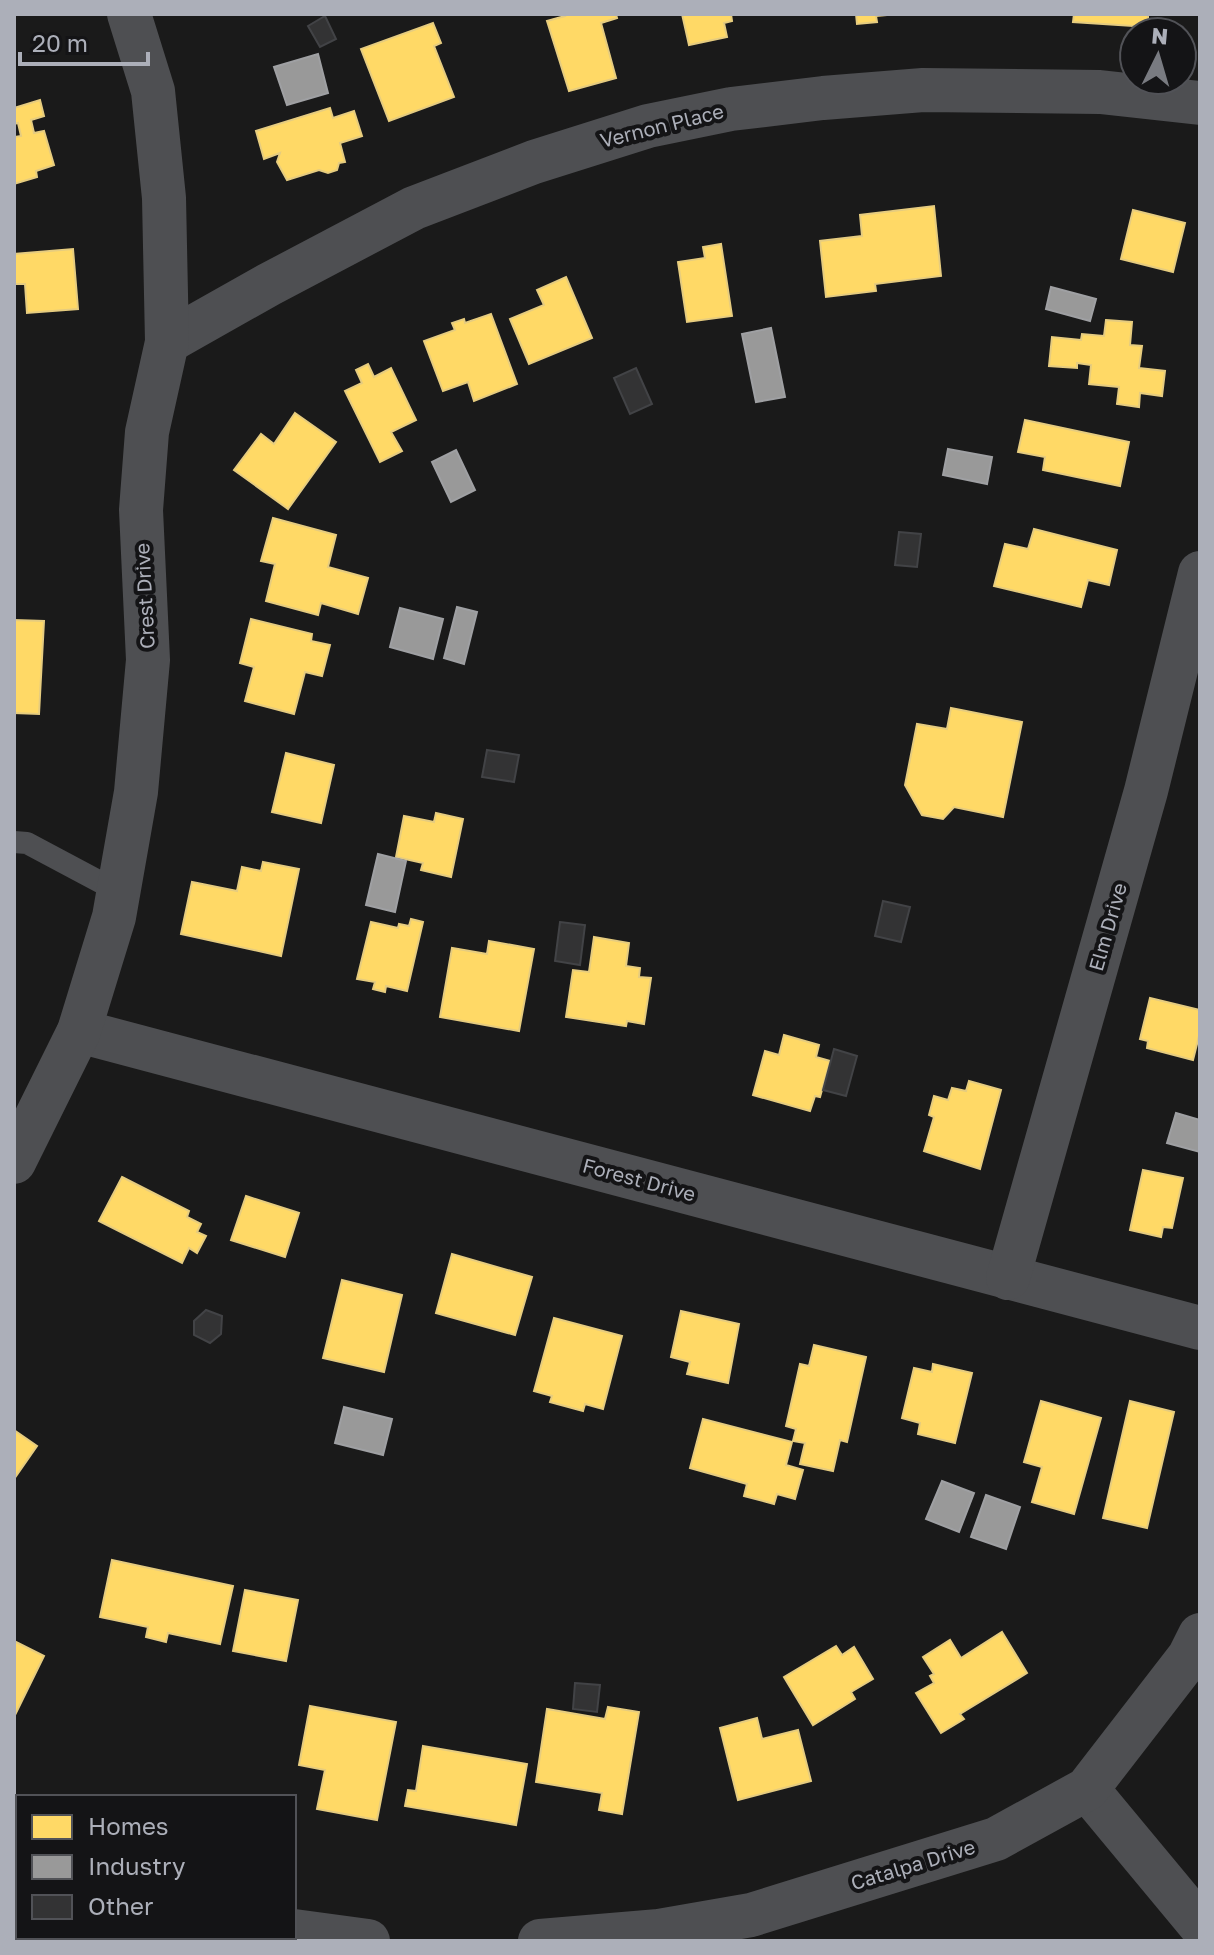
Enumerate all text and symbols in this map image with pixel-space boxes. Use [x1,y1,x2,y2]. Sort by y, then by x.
scale bar [20,16,148,66]
north arrow [1118,16,1198,96]
text: N [1150,21,1169,50]
text: 20 m [32,28,88,57]
street label: Vernon Place [597,98,726,152]
street label: Crest Drive [129,543,159,650]
street label: Elm Drive [1083,880,1131,974]
street label: Forest Drive [580,1152,698,1206]
legend [16,1795,296,1939]
text: Homes [88,1811,169,1840]
street label: Catalpa Drive [848,1834,978,1894]
text: Industry [88,1851,185,1880]
text: Other [88,1891,153,1920]

